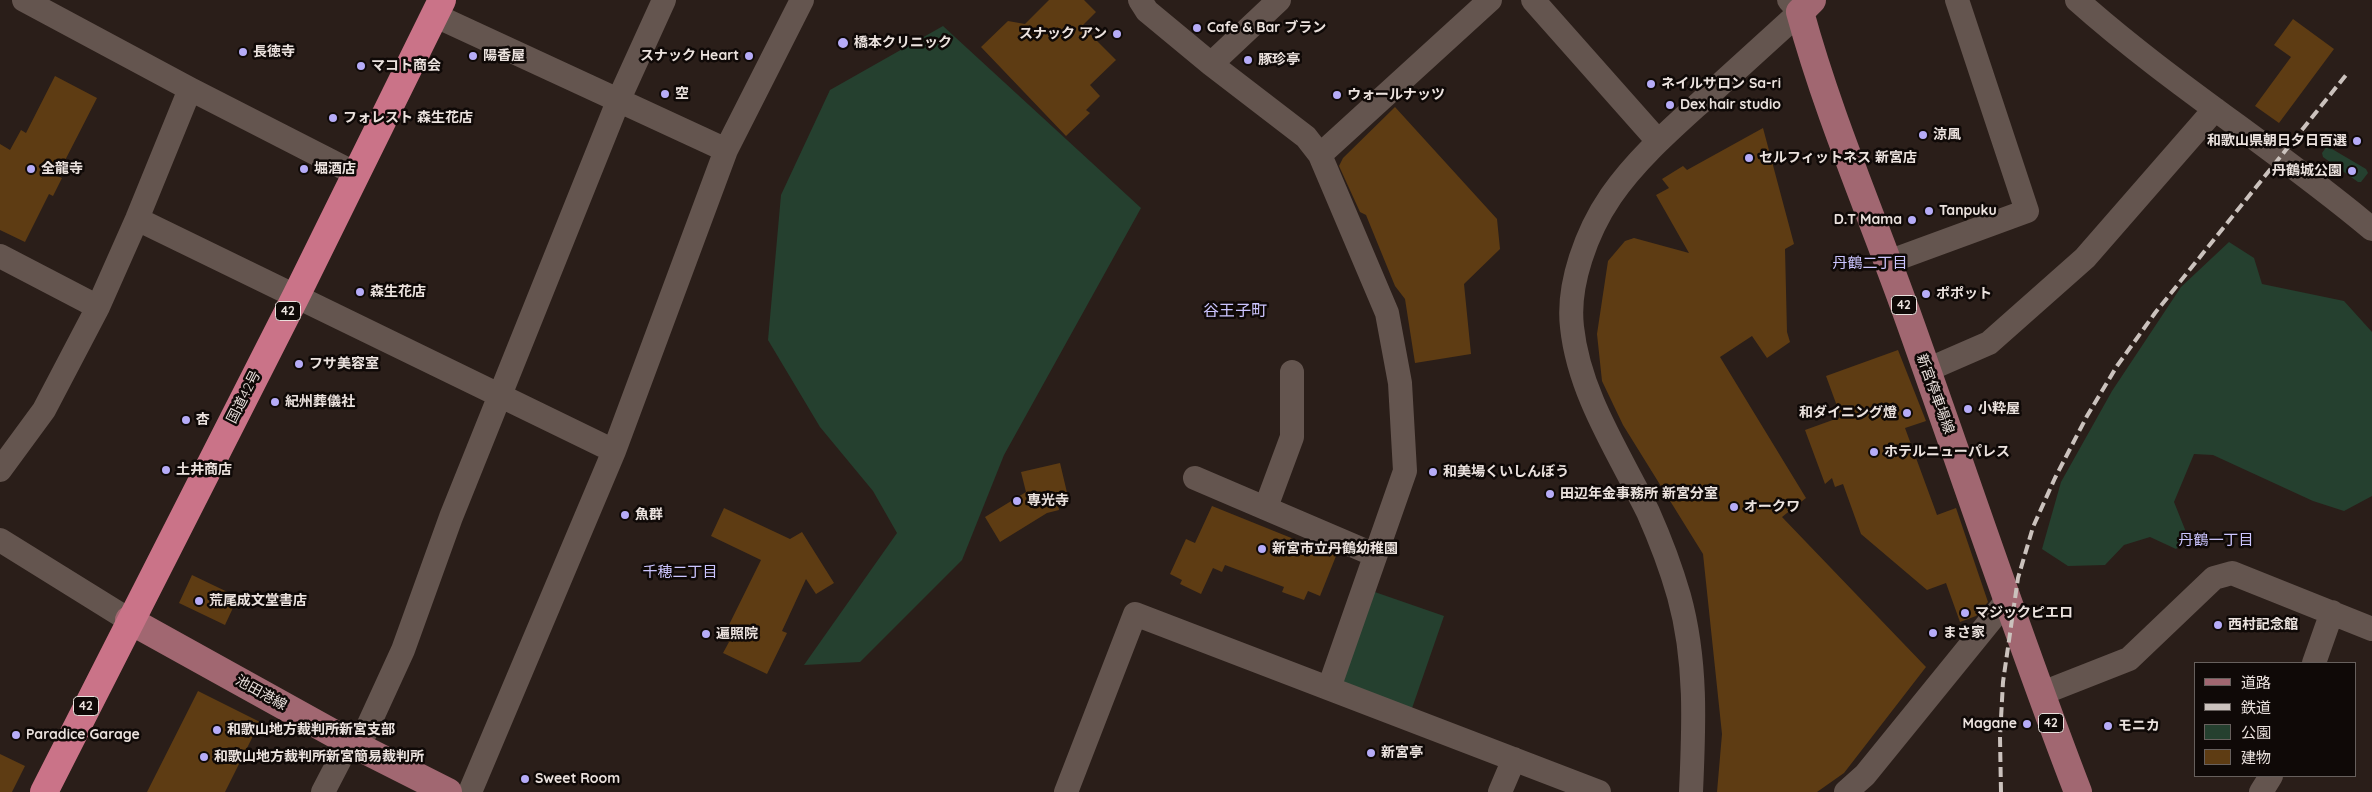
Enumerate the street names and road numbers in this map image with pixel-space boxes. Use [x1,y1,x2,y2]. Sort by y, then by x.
road number: 42 [1892,296,1916,314]
road number: 42 [276,302,300,321]
street label: 新宮停車場線 [1913,352,1957,436]
street label: 国道42号 [224,368,264,426]
street label: 池田港線 [232,672,290,714]
road number: 42 [74,696,98,716]
road number: 42 [2038,714,2064,732]

